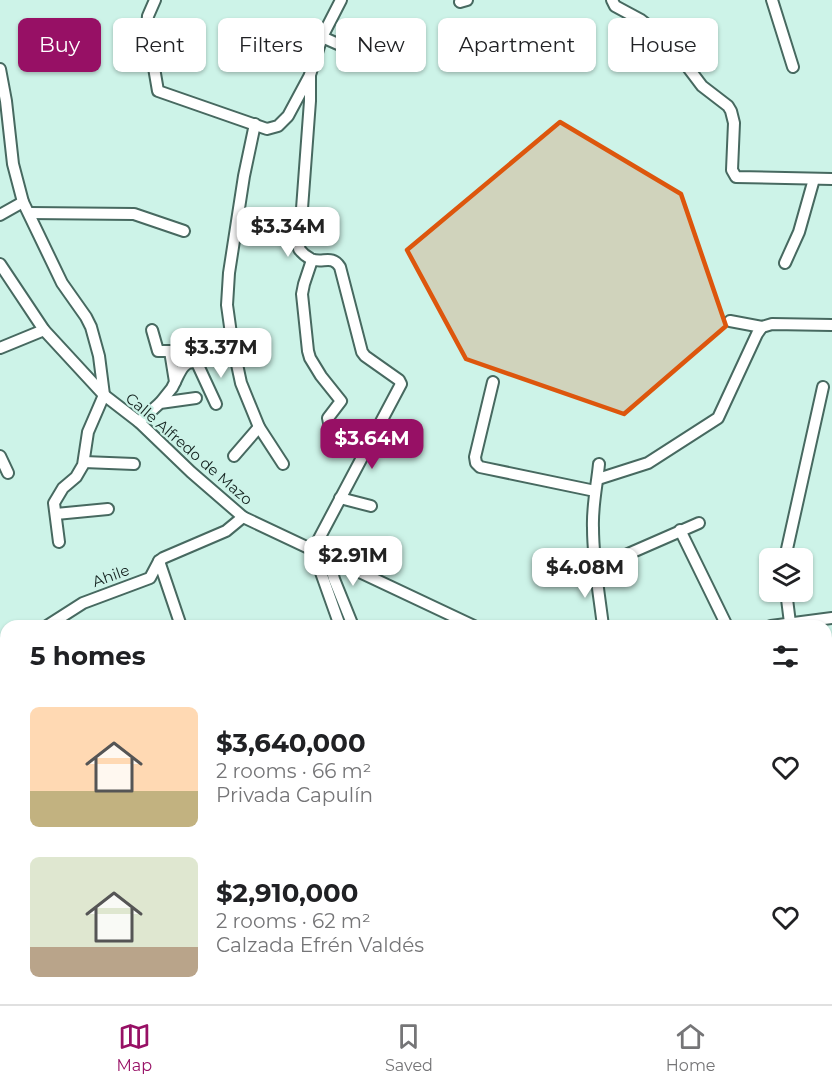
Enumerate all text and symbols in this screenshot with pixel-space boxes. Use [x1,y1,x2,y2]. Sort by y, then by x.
chip: Buy [18,18,101,72]
chip: Rent [113,18,206,72]
chip: Filters [218,18,324,72]
chip: New [336,18,426,72]
chip: Apartment [438,18,596,72]
chip: House [608,18,718,72]
pin: $3.34M [239,207,337,258]
text: $3.34M [251,214,325,238]
pin: $3.37M [172,328,270,379]
text: $3.37M [184,335,258,359]
street label: Calle Alfredo de Mazo [122,388,257,509]
pin: $3.64M [323,419,421,470]
text: $3.64M [334,426,410,450]
pin: $2.91M [304,536,402,587]
text: $2.91M [318,543,388,567]
pin: $4.08M [536,548,634,599]
map controls [759,548,813,602]
button: layers [759,548,813,602]
text: $4.08M [546,555,624,579]
street label: Ahile [90,560,132,591]
text: 5 homes [30,640,146,672]
icon: filters [769,640,802,673]
text: $3,640,000 [216,727,366,759]
icon: home [78,731,150,803]
icon: heart [769,751,802,784]
text: 2 rooms · 66 m² [216,759,371,783]
text: Privada Capulín [216,783,373,807]
text: $2,910,000 [216,877,358,909]
icon: home [78,881,150,953]
icon: heart [769,901,802,934]
text: 2 rooms · 62 m² [216,909,371,933]
text: Calzada Efrén Valdés [216,933,424,957]
tab: Map [116,1020,152,1075]
tab: Saved [385,1020,433,1075]
tab: Home [666,1020,716,1075]

